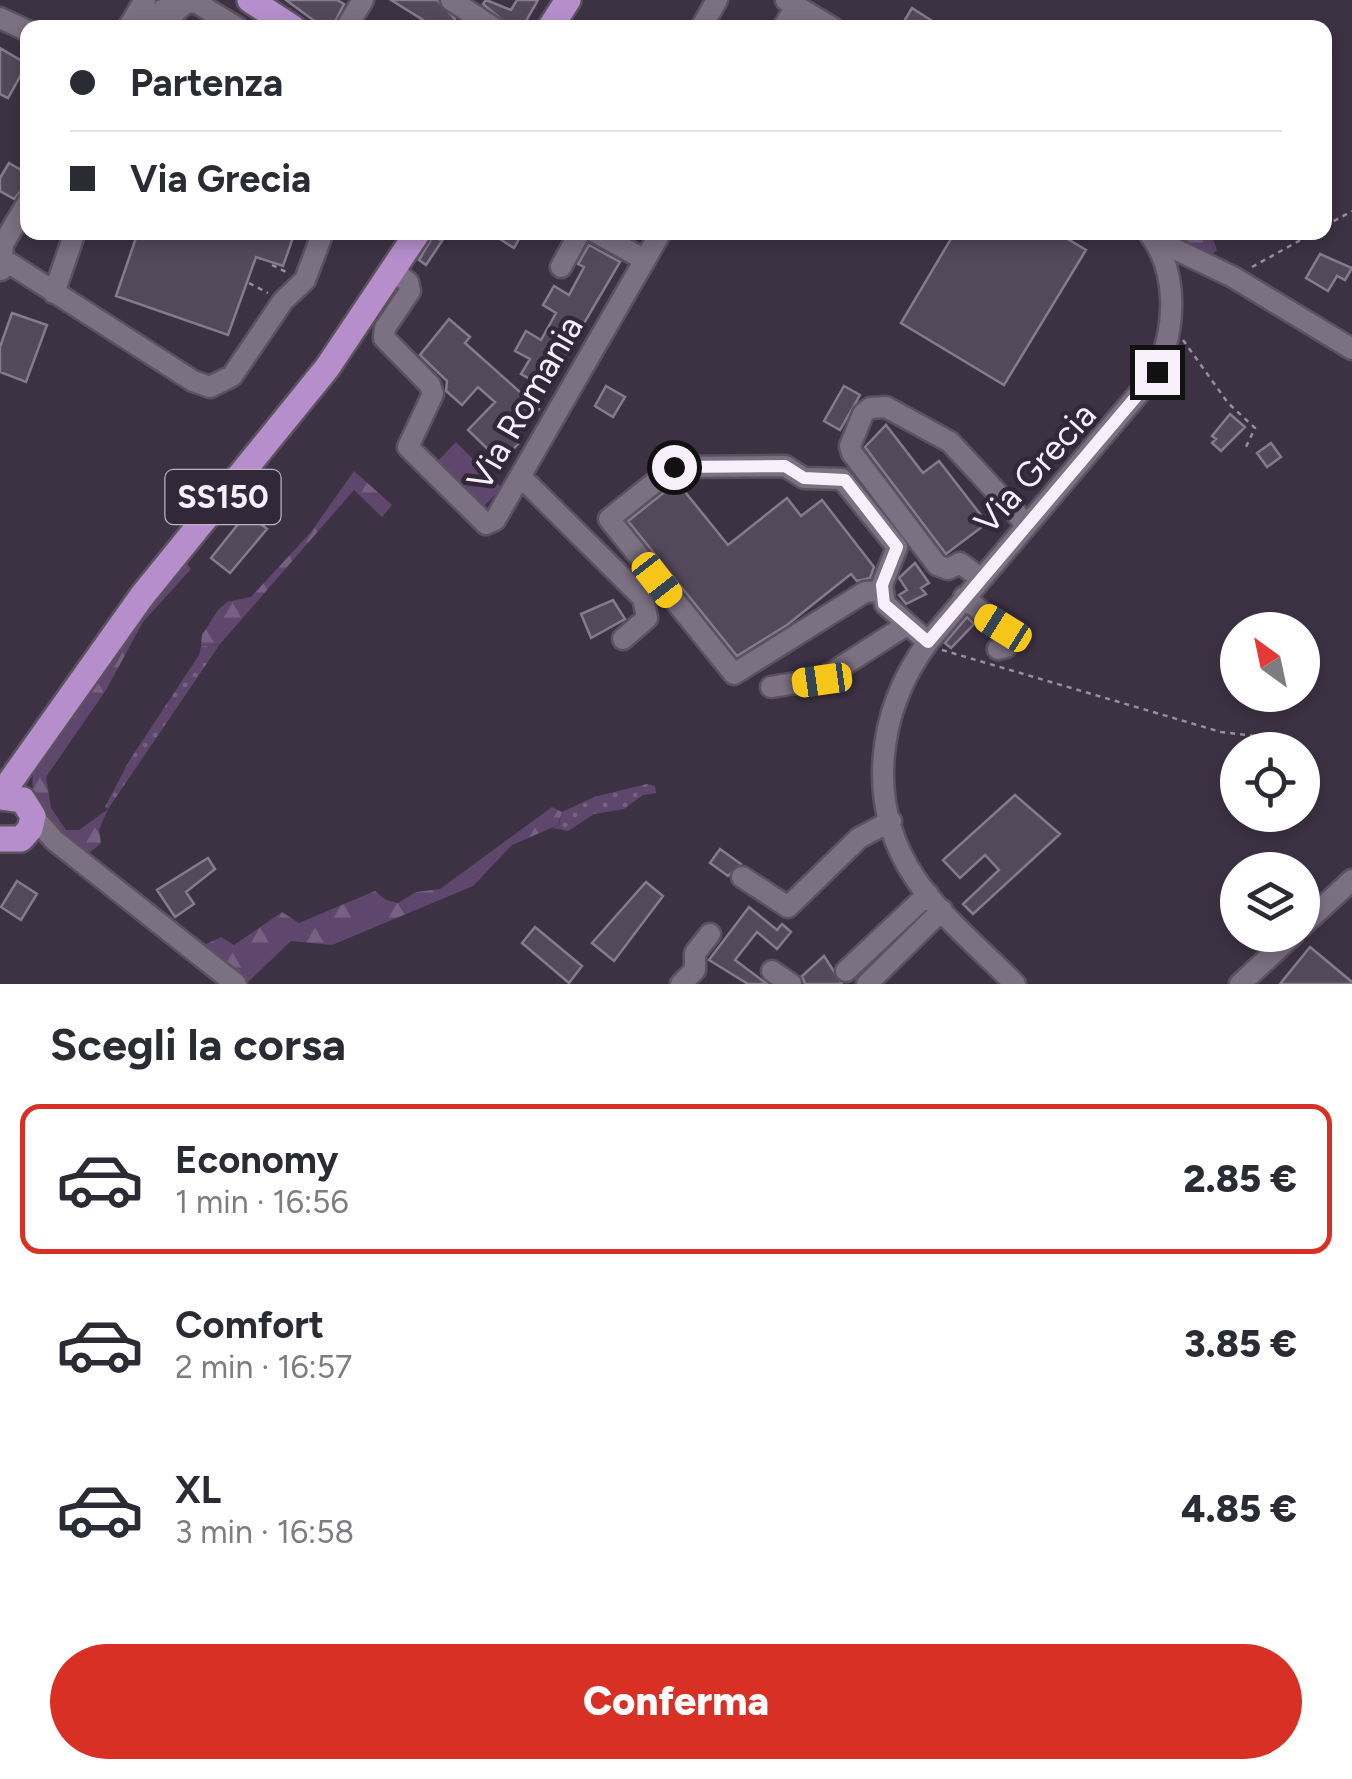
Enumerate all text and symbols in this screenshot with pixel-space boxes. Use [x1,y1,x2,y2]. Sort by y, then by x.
text: Partenza [130,60,283,106]
text: Via Grecia [130,156,311,202]
street label: Via Romania [458,308,592,498]
route end [1135,350,1180,395]
street label: Via Grecia [965,394,1105,542]
route start [652,445,697,490]
road number: SS150 [166,470,280,524]
car [627,547,687,613]
car [970,599,1036,657]
north arrow [1220,612,1320,712]
map controls [1220,612,1320,952]
car [790,661,854,699]
button: locate [1220,732,1320,832]
button: layers [1220,852,1320,952]
text: Scegli la corsa [50,1017,346,1071]
icon: car [55,1134,145,1224]
text: Economy [175,1137,338,1183]
text: 2.85 € [1183,1156,1297,1202]
text: 1 min · 16:56 [175,1183,349,1221]
icon: car [55,1299,145,1389]
text: Comfort [175,1302,324,1348]
text: 3.85 € [1184,1321,1297,1367]
text: 2 min · 16:57 [175,1348,352,1386]
icon: car [55,1464,145,1554]
text: XL [175,1467,221,1513]
text: 4.85 € [1181,1486,1297,1532]
text: 3 min · 16:58 [175,1513,354,1551]
button: Conferma [50,1644,1302,1759]

